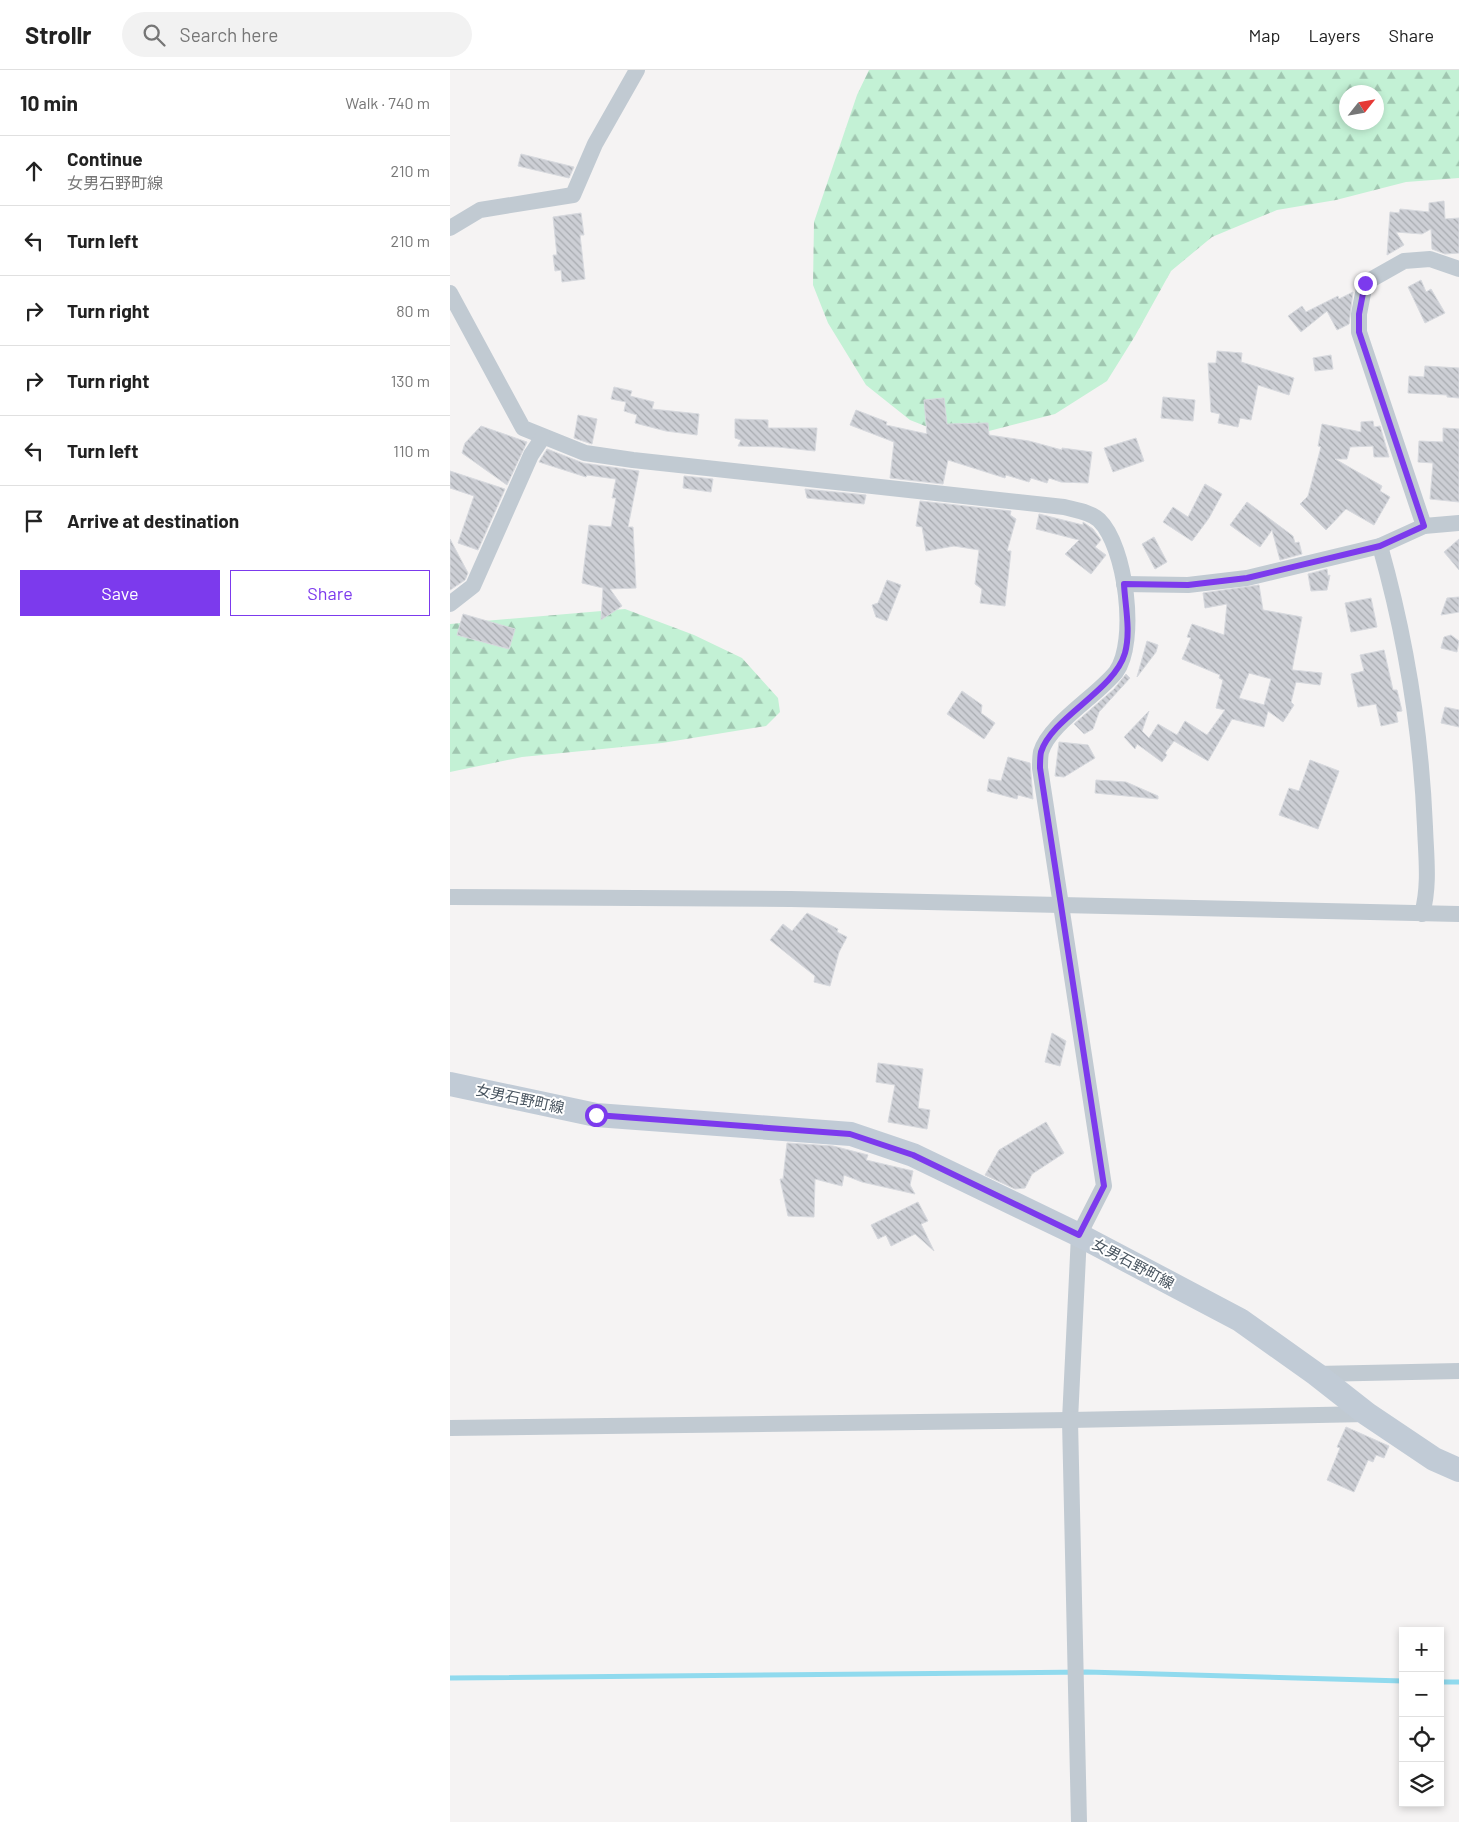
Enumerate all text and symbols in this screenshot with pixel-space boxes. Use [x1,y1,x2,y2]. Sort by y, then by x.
search box [122,12,472,57]
text: Strollr [25,20,92,49]
icon: search [140,21,168,49]
text: Search here [180,23,278,46]
text: Map [1248,24,1280,46]
text: Layers [1308,24,1361,46]
text: Share [1389,24,1434,46]
north arrow [1339,85,1384,130]
text: 10 min [20,90,78,115]
text: Walk · 740 m [345,93,430,112]
text: Continue [67,147,143,170]
icon: ahead [20,157,48,185]
text: 210 m [391,161,430,180]
text: 女男石野町線 [67,173,163,192]
icon: left [20,227,48,255]
text: Turn left [67,229,138,252]
text: 210 m [391,231,430,250]
route end [1354,272,1377,295]
icon: right [20,297,48,325]
text: Turn right [67,299,149,322]
text: 80 m [396,301,430,320]
icon: right [20,367,48,395]
text: Turn right [67,369,149,392]
text: 130 m [391,371,430,390]
icon: left [20,437,48,465]
text: Turn left [67,439,138,462]
text: 110 m [393,441,430,460]
icon: arrive [20,507,48,535]
text: Arrive at destination [67,509,239,532]
button: Save [20,570,220,616]
button: Share [230,570,430,616]
street label: 女男石野町線 [474,1080,566,1116]
route start [585,1104,608,1127]
street label: 女男石野町線 [1090,1234,1177,1292]
map controls [1399,1627,1444,1807]
button: + [1399,1627,1444,1672]
button: − [1399,1672,1444,1717]
button: locate [1399,1717,1444,1762]
button: layers [1399,1762,1444,1807]

